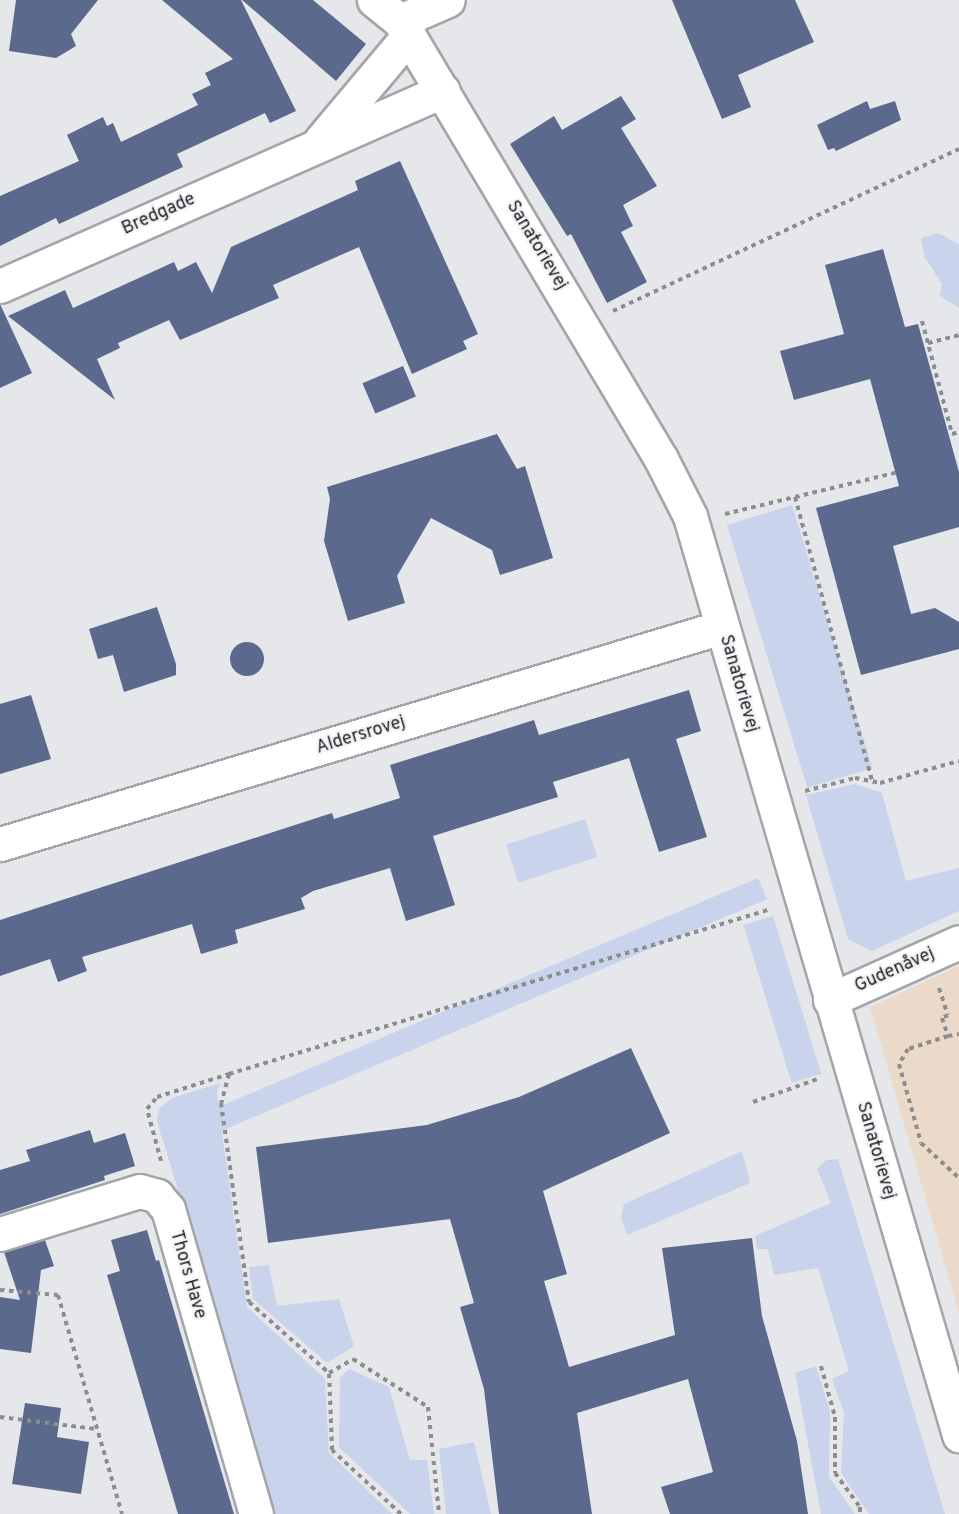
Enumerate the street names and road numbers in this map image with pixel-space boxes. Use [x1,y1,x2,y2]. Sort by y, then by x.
street label: Bredgade [119,189,199,241]
street label: Sanatorievej [501,197,571,295]
street label: Sanatorievej [714,633,762,735]
street label: Aldersrovej [314,712,408,760]
street label: Gudenåvej [852,944,938,998]
street label: Sanatorievej [851,1100,899,1202]
street label: Thors Have [164,1228,210,1322]

